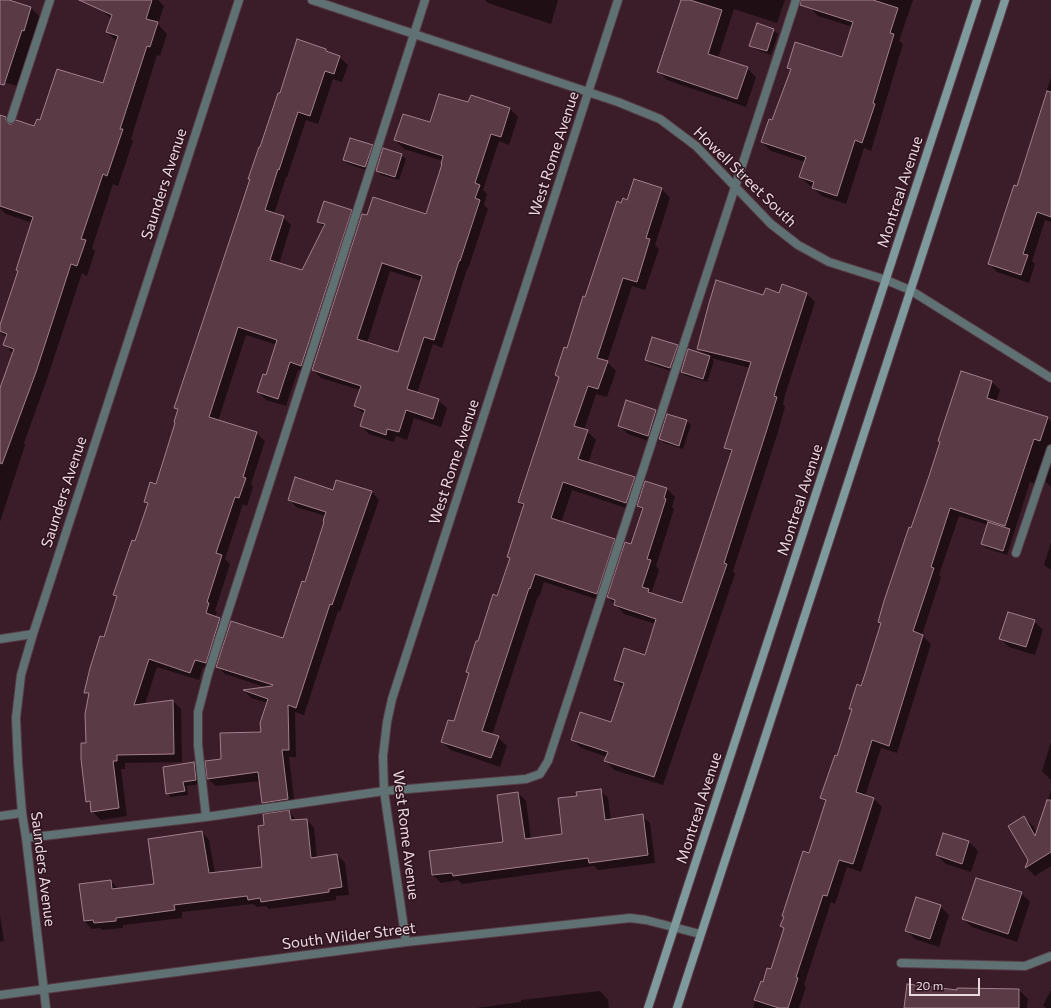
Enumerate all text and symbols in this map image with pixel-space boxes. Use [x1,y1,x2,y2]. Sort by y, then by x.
street label: West Rome Avenue [525,89,583,219]
street label: Howell Street South [690,123,800,231]
street label: Saunders Avenue [138,126,190,242]
street label: Montreal Avenue [873,134,927,250]
street label: West Rome Avenue [425,397,483,527]
street label: Saunders Avenue [38,434,90,550]
street label: Montreal Avenue [773,442,827,558]
street label: Montreal Avenue [672,750,726,866]
street label: West Rome Avenue [389,769,423,901]
street label: Saunders Avenue [27,811,59,927]
street label: South Wilder Street [281,919,417,953]
scale bar [911,970,982,996]
text: 20 m [916,978,943,992]

